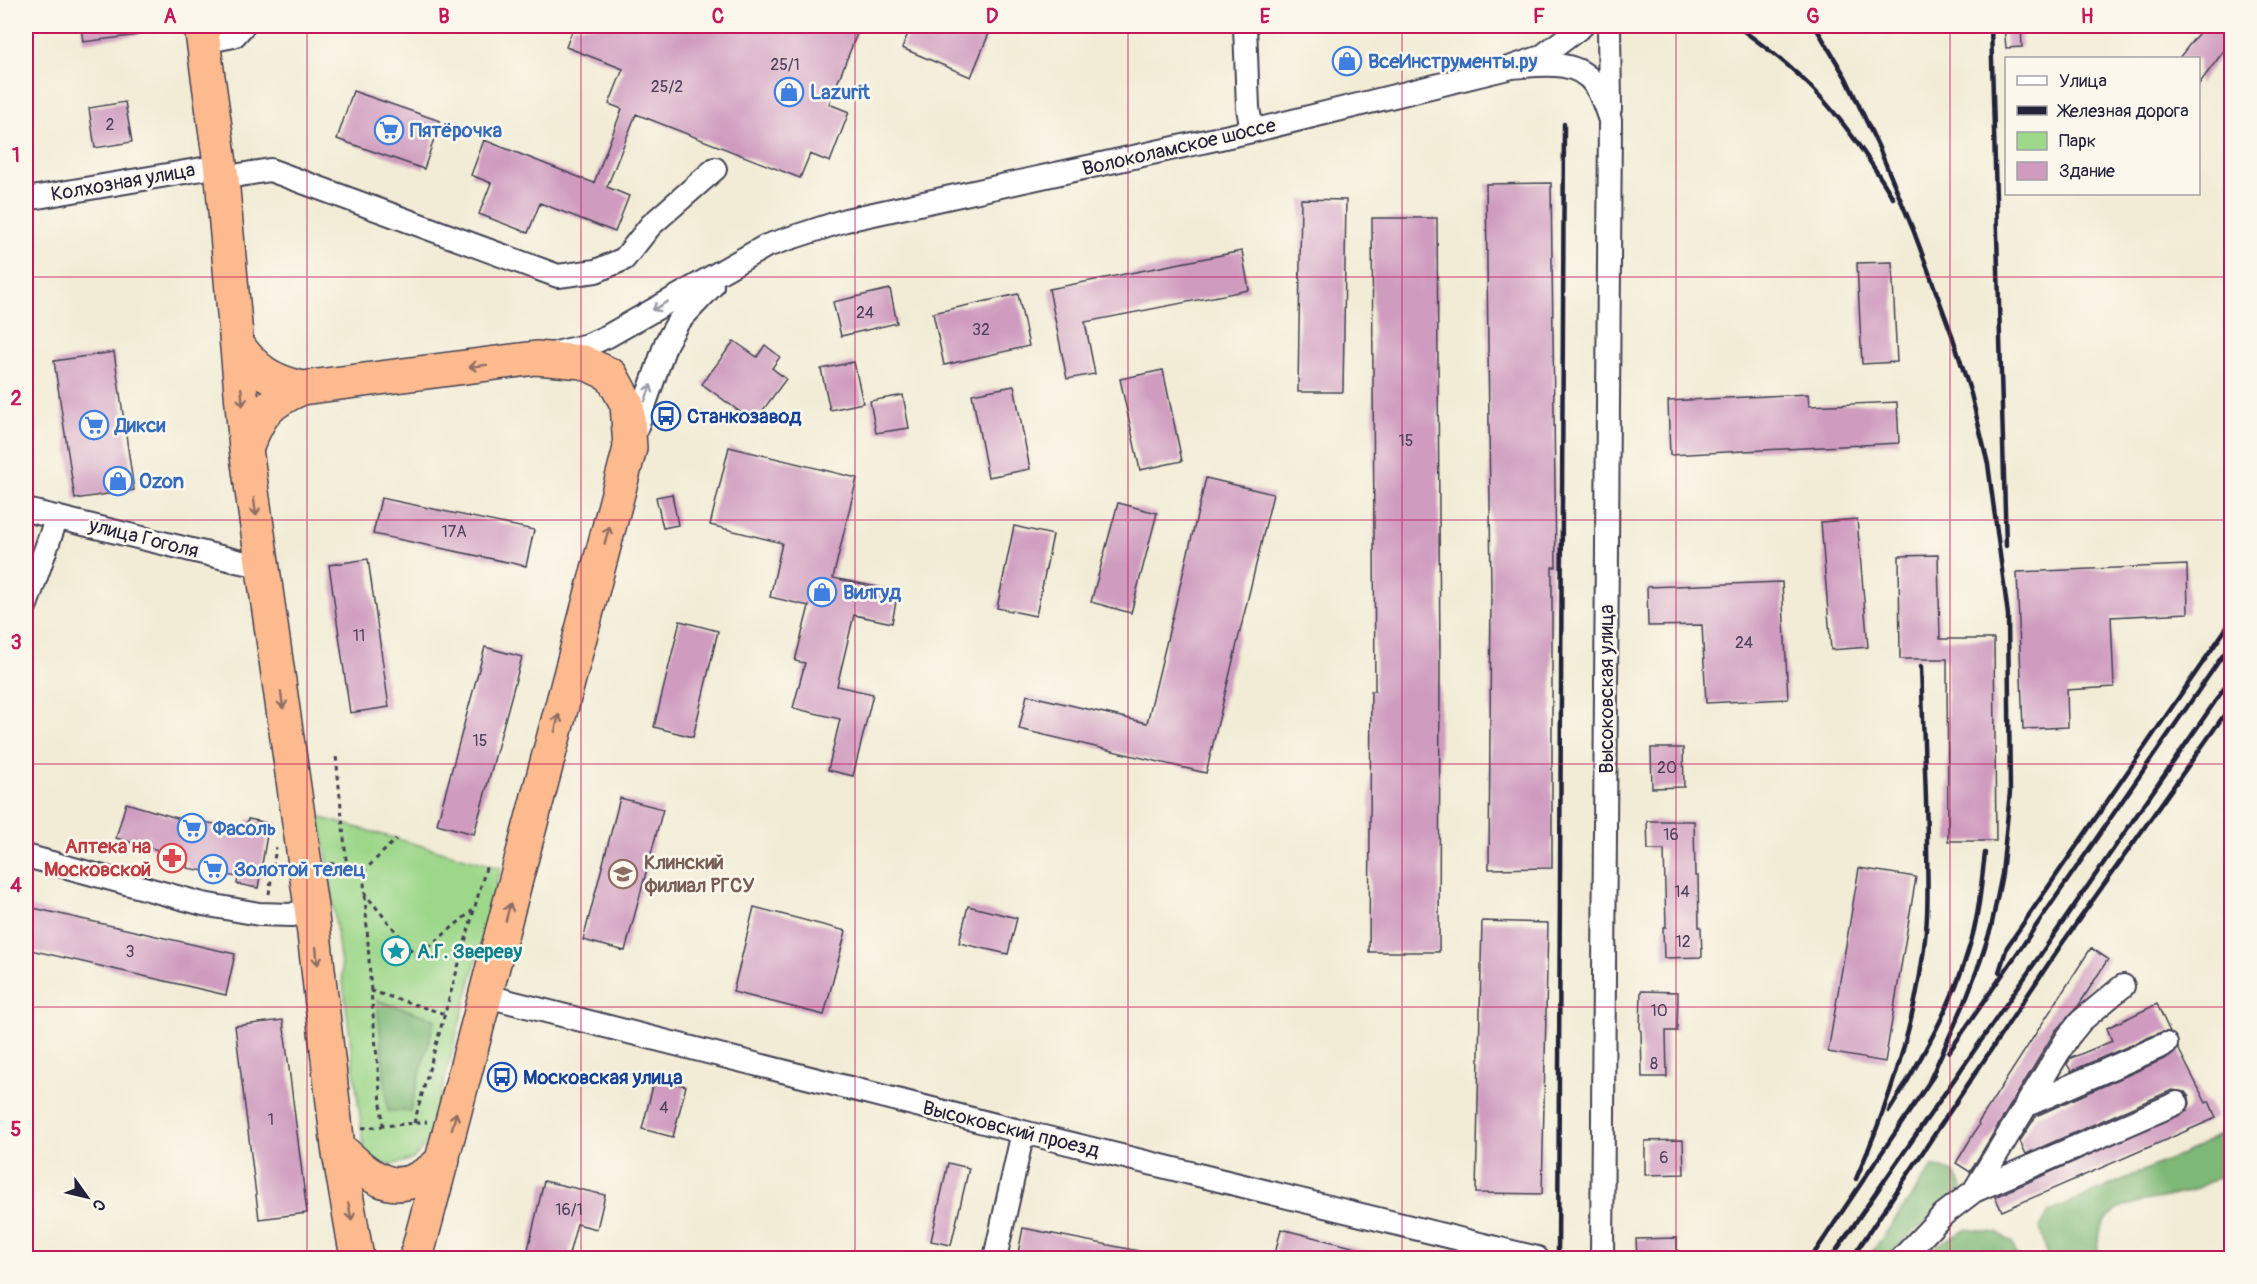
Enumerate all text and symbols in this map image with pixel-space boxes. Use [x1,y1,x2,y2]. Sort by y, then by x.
text: A [164,4,177,29]
text: B [438,4,450,29]
text: C [712,4,724,29]
text: D [986,4,999,29]
text: E [1260,4,1271,29]
text: F [1533,4,1545,29]
text: G [1806,4,1820,29]
text: H [2081,4,2094,29]
shop icon: ВсеИнструменты.ру [1331,45,1363,77]
place label: ВсеИнструменты.ру [1368,49,1538,74]
house number: 25/1 [770,55,800,75]
legend [2005,57,2200,195]
text: Улица [2059,70,2107,93]
shop icon: Lazurit [773,76,805,108]
house number: 25/2 [651,77,683,97]
place label: Lazurit [810,80,871,105]
text: Железная дорога [2056,100,2189,123]
street label: Волоколамское шоссе [1080,113,1278,181]
supermarket icon: Пятёрочка [373,114,405,146]
house number: 2 [106,115,115,135]
place label: Пятёрочка [410,118,502,143]
text: Парк [2059,130,2096,153]
text: 1 [12,143,20,168]
street label: Колхозная улица [49,157,197,207]
text: Здание [2059,160,2115,183]
one-way arrow [652,300,669,312]
house number: 24 [856,303,874,323]
house number: 32 [972,320,990,340]
one-way arrow [469,360,489,371]
one-way arrow [643,384,654,403]
text: 2 [10,386,22,411]
one-way arrow [237,386,248,406]
bus stop icon: Станкозавод [650,400,682,432]
place label: Станкозавод [687,404,802,429]
supermarket icon: Дикси [78,409,110,441]
place label: Дикси [114,413,165,438]
house number: 15 [1399,431,1413,451]
shop icon: Ozon [102,465,134,497]
place label: Ozon [139,469,184,494]
one-way arrow [249,497,260,517]
street label: улица Гоголя [86,512,201,564]
house number: 17А [441,522,467,542]
one-way arrow [602,526,613,545]
shop icon: Вилгуд [806,576,838,608]
place label: Вилгуд [843,580,902,605]
street label: Высоковская улица [1594,604,1619,774]
house number: 11 [353,626,365,646]
text: 3 [10,630,22,655]
house number: 24 [1735,633,1753,653]
one-way arrow [277,690,288,710]
one-way arrow [552,714,563,733]
house number: 15 [473,731,487,751]
house number: 20 [1657,758,1677,778]
supermarket icon: Фасоль [176,812,208,844]
place label: Фасоль [212,816,276,841]
house number: 16 [1663,825,1679,845]
place label: Аптека на Московской [44,834,151,882]
pharmacy icon: Аптека на Московской [156,842,188,874]
place label: Клинский филиал РГСУ [644,850,754,898]
supermarket icon: Золотой телец [197,853,229,885]
place label: Золотой телец [234,857,366,882]
school or university icon: Клинский филиал РГСУ [607,858,639,890]
text: 4 [10,873,22,898]
house number: 14 [1674,882,1690,902]
one-way arrow [503,903,515,922]
house number: 12 [1675,932,1691,952]
place icon: А.Г. Звереву [380,935,412,967]
place label: А.Г. Звереву [417,939,522,964]
house number: 3 [126,942,135,962]
one-way arrow [312,945,323,965]
house number: 10 [1650,1001,1668,1021]
house number: 8 [1650,1054,1658,1074]
bus stop icon: Московская улица [486,1061,518,1093]
place label: Московская улица [523,1065,683,1090]
street label: Высоковский проезд [920,1095,1102,1163]
house number: 4 [659,1098,669,1118]
house number: 1 [268,1110,274,1130]
one-way arrow [448,1112,460,1131]
text: 5 [11,1117,22,1142]
house number: 6 [1659,1148,1669,1168]
north arrow [57,1167,117,1227]
text: С [87,1195,110,1215]
house number: 16/1 [555,1200,583,1220]
one-way arrow [344,1201,355,1221]

